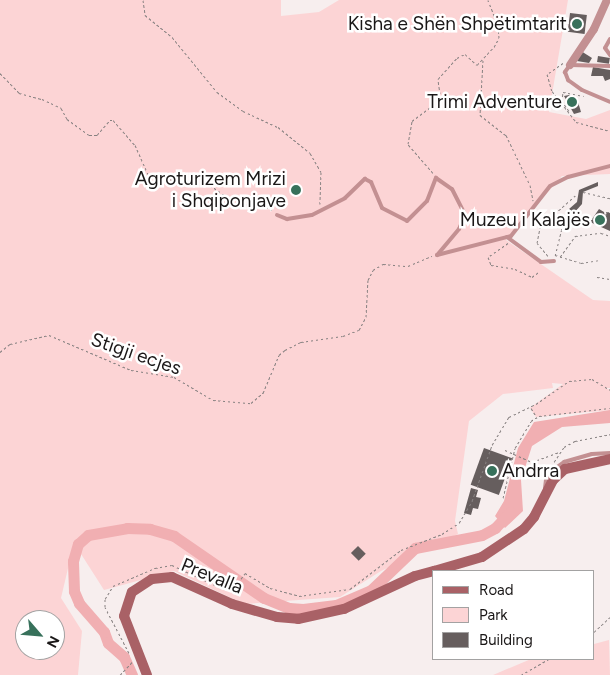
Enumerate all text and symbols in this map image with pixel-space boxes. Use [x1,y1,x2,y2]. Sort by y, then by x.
place label: Kisha e Shën Shpëtimtarit [348,13,567,35]
marker: Kisha e Shën Shpëtimtarit [571,18,583,30]
place label: Trimi Adventure [427,91,562,113]
marker: Trimi Adventure [566,96,578,108]
place label: Agroturizem Mrizi i Shqiponjave [135,168,286,212]
marker: Agroturizem Mrizi i Shqiponjave [290,184,302,196]
place label: Muzeu i Kalajës [460,209,590,231]
marker: Muzeu i Kalajës [594,214,606,226]
street label: Stigji ecjes [88,328,184,380]
place label: Andrra [502,460,559,482]
marker: Andrra [486,465,498,477]
street label: Prevalla [178,553,246,599]
legend [432,570,595,660]
text: Road [479,581,514,599]
text: Park [479,606,508,624]
north arrow [15,610,65,660]
text: Building [479,631,533,649]
text: N [43,633,63,650]

